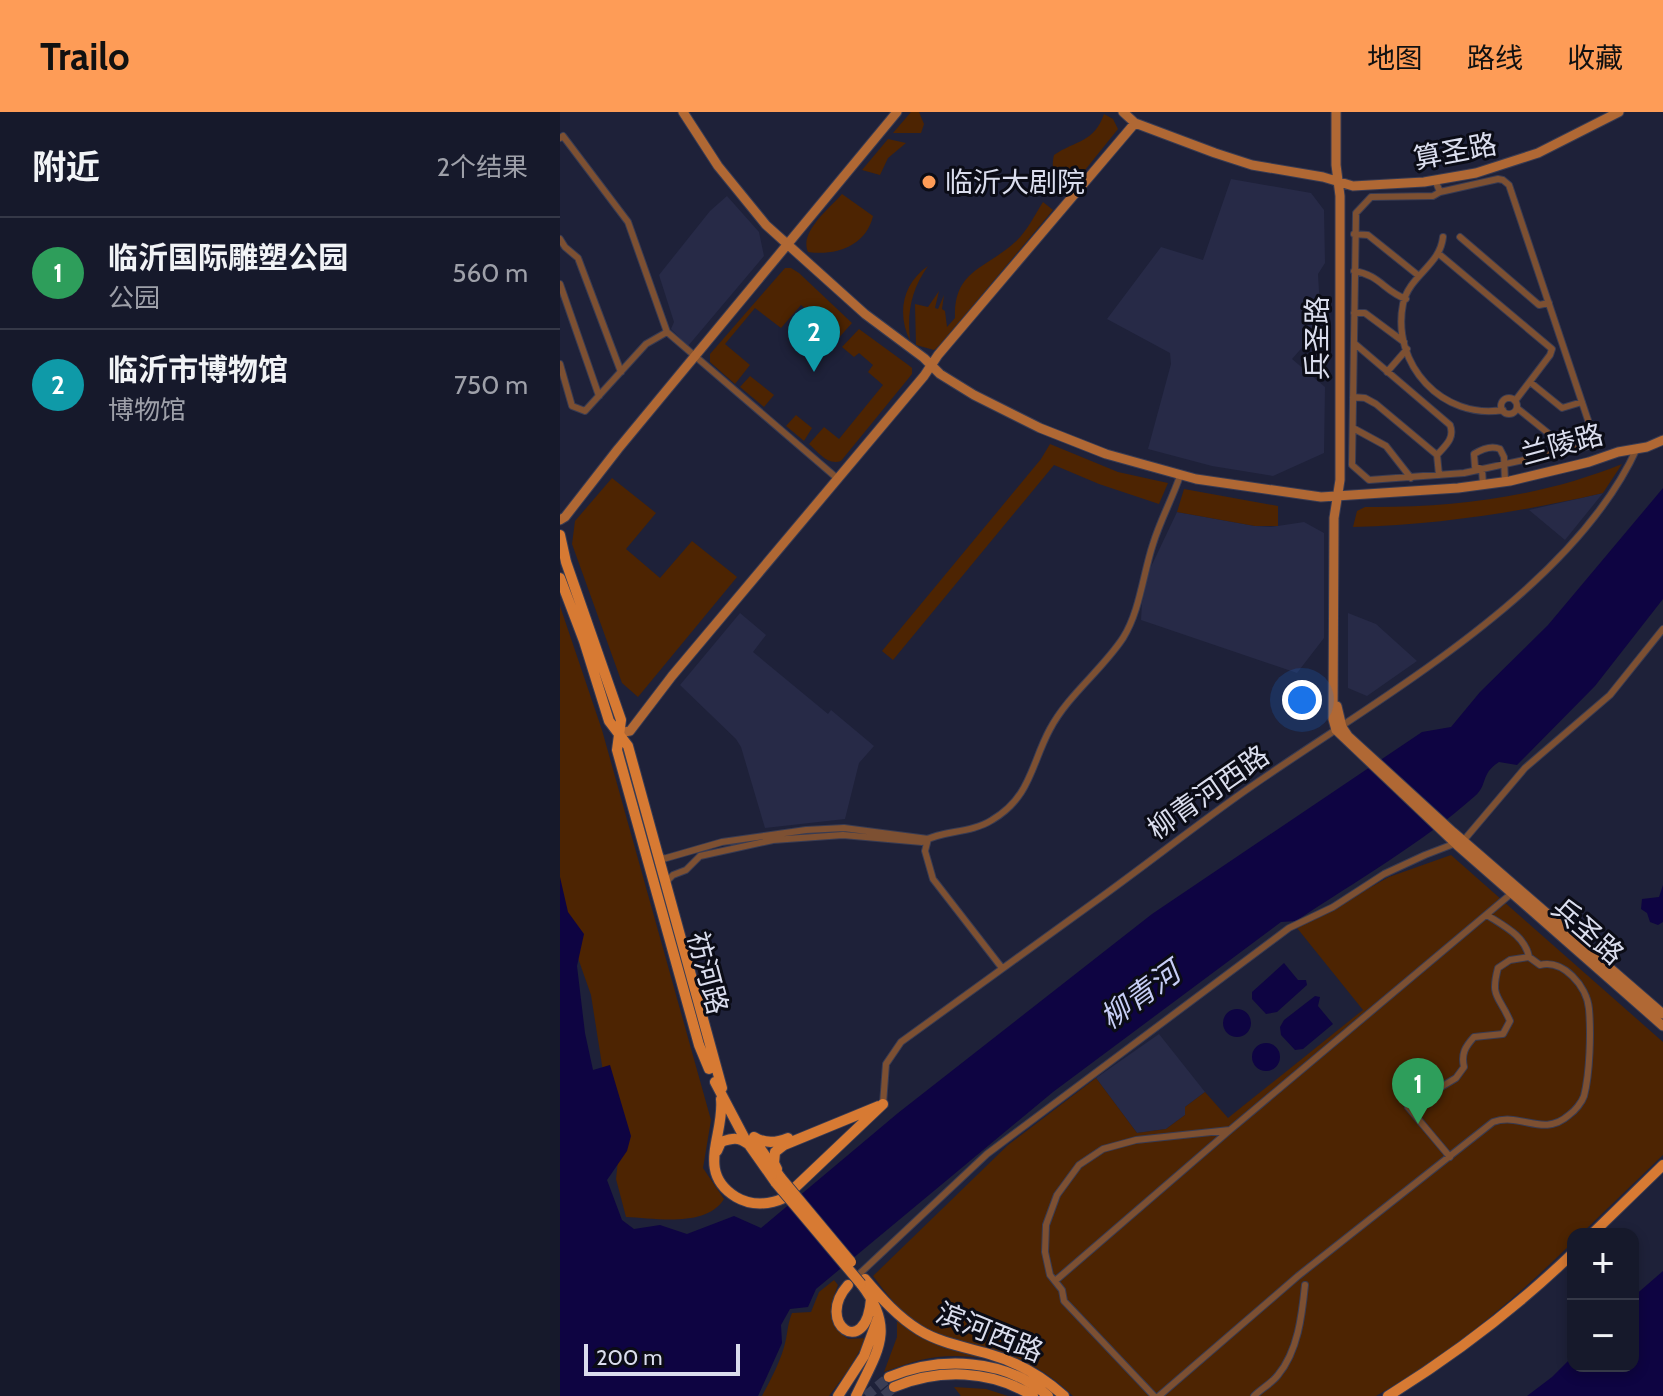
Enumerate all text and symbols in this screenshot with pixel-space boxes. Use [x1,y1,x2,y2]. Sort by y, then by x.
text: Trailo [40,33,130,80]
text: 地图 [1367,41,1423,75]
text: 路线 [1467,41,1523,75]
text: 收藏 [1567,41,1623,75]
street label: 算圣路 [1411,126,1499,176]
text: 附近 [32,146,100,188]
text: 2个结果 [436,151,528,183]
place label: 临沂大剧院 [945,165,1085,199]
marker: 临沂大剧院 [920,173,938,191]
text: 临沂国际雕塑公园 [108,239,348,276]
text: 1 [53,257,63,289]
text: 560 m [452,257,528,289]
text: 公园 [108,282,160,314]
street label: 兵圣路 [1300,296,1334,380]
pin: 2 [788,306,840,372]
text: 临沂市博物馆 [108,351,288,388]
text: 2 [51,369,65,401]
text: 750 m [454,369,528,401]
text: 博物馆 [108,394,186,426]
street label: 兰陵路 [1517,417,1607,471]
your location [1282,680,1322,720]
street label: 柳青河西路 [1141,738,1275,846]
street label: 兵圣路 [1545,891,1631,971]
street label: 祊河路 [681,928,735,1018]
water label: 柳青河 [1093,951,1191,1036]
pin: 1 [1392,1058,1444,1124]
map controls [1567,1228,1639,1372]
button: + [1567,1228,1639,1300]
street label: 滨河西路 [932,1295,1048,1369]
button: − [1567,1300,1639,1372]
scale bar [584,1340,740,1376]
text: 200 m [596,1344,662,1371]

